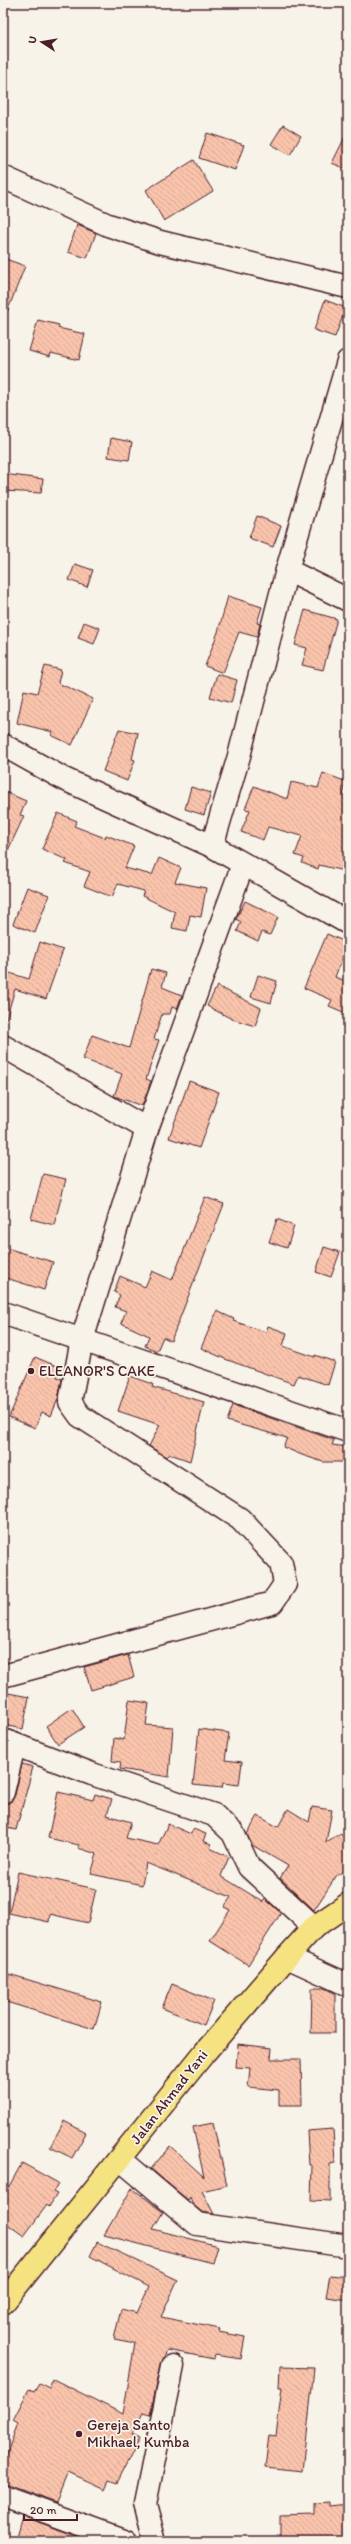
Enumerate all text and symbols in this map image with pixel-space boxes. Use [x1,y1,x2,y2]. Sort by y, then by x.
north arrow [22,22,62,62]
text: U [26,35,40,45]
place label: ELEANOR'S CAKE [39,1362,155,1380]
marker: ELEANOR'S CAKE [26,1366,36,1376]
street label: Jalan Ahmad Yani [127,2046,211,2148]
place label: Gereja Santo Mikhael, Kumba [87,2416,190,2451]
marker: Gereja Santo Mikhael, Kumba [74,2429,84,2439]
scale bar [24,2496,77,2522]
text: 20 m [30,2503,57,2517]

